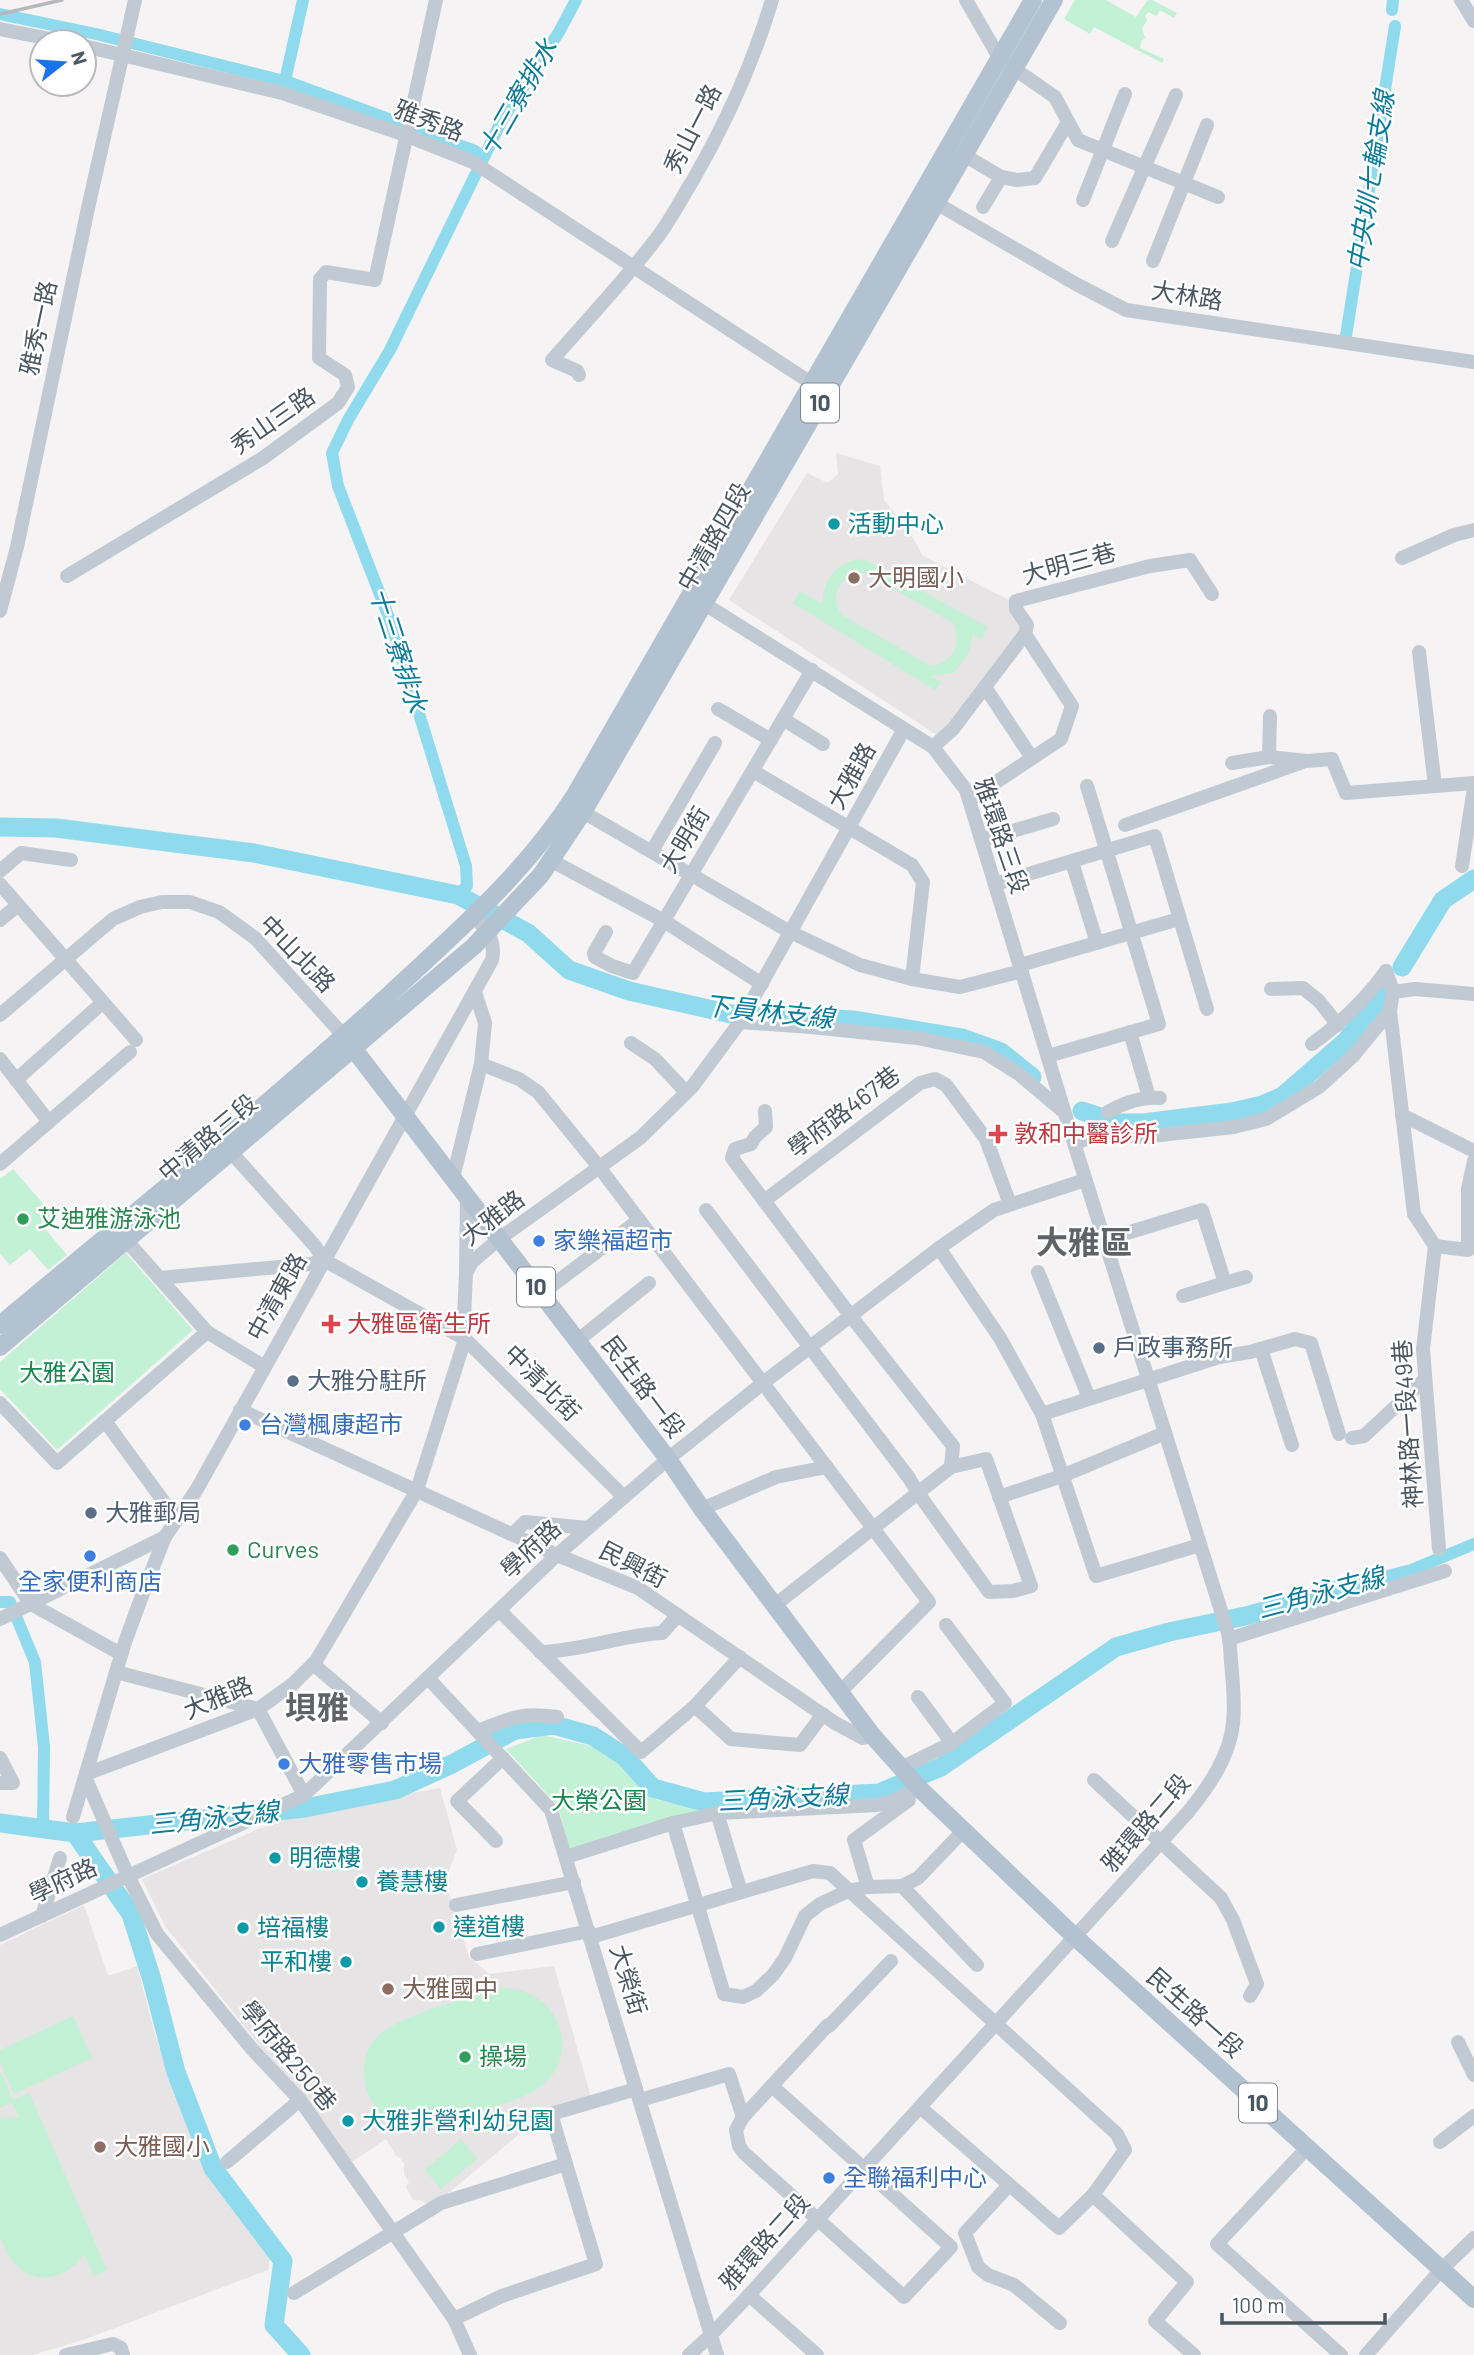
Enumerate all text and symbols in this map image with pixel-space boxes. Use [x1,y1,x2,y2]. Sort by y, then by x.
north arrow [28,28,98,98]
water label: 十三寮排水 [471,32,563,161]
text: N [67,48,93,67]
street label: 秀山一路 [657,79,726,178]
water label: 中央圳七輪支線 [1340,86,1400,273]
street label: 雅秀路 [391,93,468,146]
street label: 大林路 [1149,275,1225,314]
street label: 雅秀一路 [13,278,62,378]
street label: 秀山三路 [225,380,320,459]
road number: 10 [801,384,839,422]
street label: 中清路四段 [670,477,755,595]
place label: 活動中心 [848,508,944,537]
marker: 活動中心 [826,516,842,532]
street label: 大明三巷 [1018,536,1119,589]
place label: 大明國小 [868,562,964,591]
marker: 大明國小 [846,570,862,586]
water label: 十三寮排水 [365,583,435,717]
street label: 大雅路 [821,737,881,814]
street label: 雅環路三段 [969,774,1036,897]
street label: 大明街 [653,801,715,878]
street label: 中山北路 [254,908,342,998]
water label: 下員林支線 [703,988,838,1033]
street label: 學府路467巷 [781,1059,905,1162]
street label: 中清路三段 [152,1087,262,1187]
place label: 敦和中醫診所 [1014,1118,1158,1147]
marker: 敦和中醫診所 [988,1124,1008,1144]
street label: 大雅路 [455,1183,529,1250]
place label: 艾迪雅游泳池 [37,1203,181,1232]
marker: 艾迪雅游泳池 [15,1211,31,1227]
district label: 大雅區 [1036,1222,1132,1260]
place label: 家樂福超市 [553,1225,673,1254]
marker: 家樂福超市 [531,1233,547,1249]
street label: 中清東路 [240,1247,312,1345]
road number: 10 [517,1268,555,1306]
place label: 大雅區衛生所 [347,1308,491,1337]
marker: 大雅區衛生所 [321,1314,341,1334]
street label: 民生路一段 [597,1329,692,1443]
place label: 戶政事務所 [1113,1332,1233,1361]
street label: 中清北街 [499,1338,587,1426]
street label: 神林路一段49巷 [1386,1338,1427,1510]
marker: 戶政事務所 [1091,1340,1107,1356]
park label: 大雅公園 [19,1357,115,1386]
place label: 大雅分駐所 [307,1365,427,1394]
marker: 大雅分駐所 [285,1373,301,1389]
place label: 台灣楓康超市 [259,1409,403,1438]
marker: 台灣楓康超市 [237,1417,253,1433]
place label: 大雅郵局 [105,1497,201,1526]
marker: 大雅郵局 [83,1505,99,1521]
street label: 學府路 [494,1513,566,1583]
place label: Curves [247,1534,319,1563]
street label: 民興街 [595,1534,672,1593]
marker: Curves [225,1542,241,1558]
marker: 全家便利商店 [82,1548,98,1564]
water label: 三角泳支線 [1254,1559,1390,1623]
place label: 全家便利商店 [18,1566,162,1595]
street label: 大雅路 [179,1669,256,1724]
district label: 垻雅 [285,1687,349,1725]
place label: 大雅零售市場 [298,1748,442,1777]
marker: 大雅零售市場 [276,1756,292,1772]
street label: 雅環路二段 [1095,1767,1195,1877]
water label: 三角泳支線 [717,1777,852,1815]
park label: 大榮公園 [551,1785,647,1814]
water label: 三角泳支線 [148,1794,283,1839]
place label: 明德樓 [289,1842,361,1871]
marker: 明德樓 [267,1850,283,1866]
street label: 學府路 [24,1851,101,1908]
place label: 養慧樓 [376,1866,448,1895]
marker: 養慧樓 [354,1874,370,1890]
place label: 達道樓 [453,1911,525,1940]
place label: 培福樓 [257,1912,329,1941]
marker: 達道樓 [431,1919,447,1935]
marker: 培福樓 [235,1920,251,1936]
street label: 大榮街 [605,1941,654,2018]
place label: 平和樓 [260,1946,332,1975]
marker: 平和樓 [338,1954,354,1970]
street label: 民生路一段 [1142,1961,1250,2063]
place label: 大雅國中 [402,1973,498,2002]
marker: 大雅國中 [380,1981,396,1997]
street label: 學府路250巷 [235,1994,344,2116]
place label: 操場 [479,2041,527,2070]
marker: 操場 [457,2049,473,2065]
road number: 10 [1239,2084,1277,2122]
place label: 大雅非營利幼兒園 [362,2105,554,2134]
marker: 大雅非營利幼兒園 [340,2113,356,2129]
place label: 大雅國小 [114,2131,210,2160]
marker: 大雅國小 [92,2139,108,2155]
place label: 全聯福利中心 [843,2162,987,2191]
marker: 全聯福利中心 [821,2170,837,2186]
street label: 雅環路二段 [713,2187,815,2295]
scale bar [1222,2282,1385,2326]
text: 100 m [1232,2292,1285,2317]

